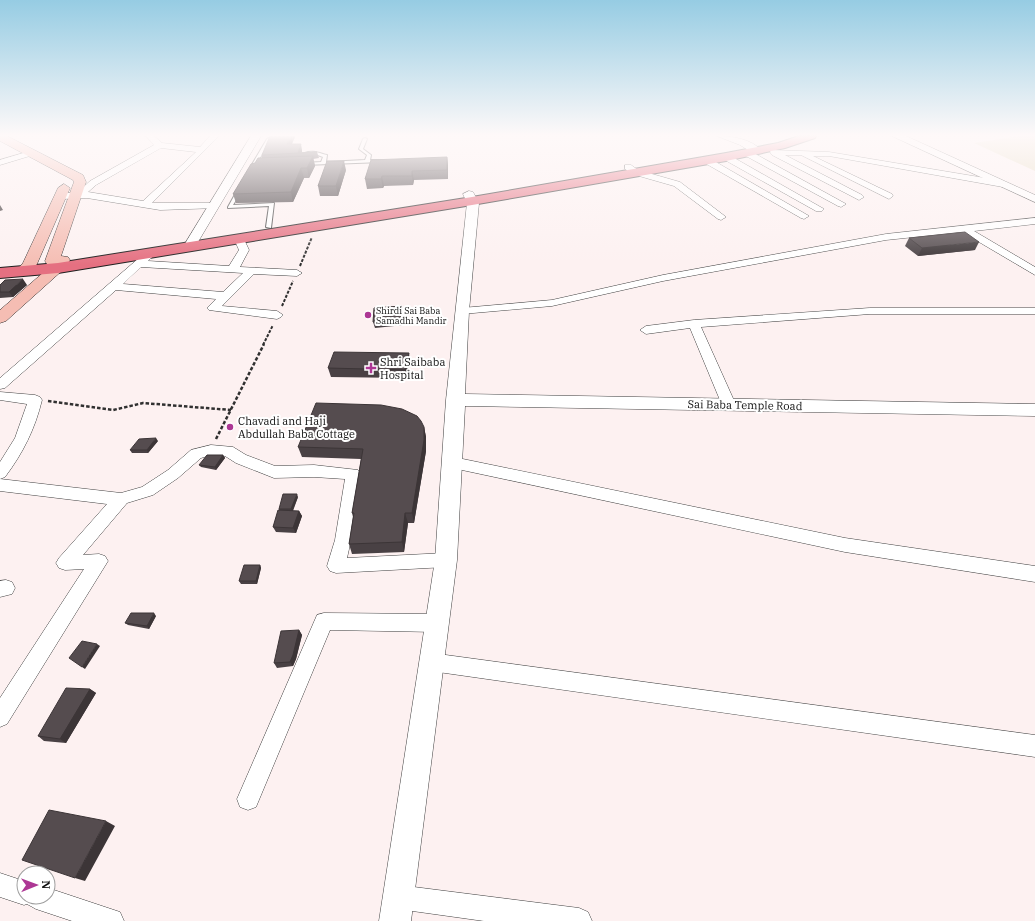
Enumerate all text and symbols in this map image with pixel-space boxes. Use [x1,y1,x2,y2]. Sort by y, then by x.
place label: Shirdi Sai Baba Samadhi Mandir [376,305,447,326]
marker: Shirdi Sai Baba Samadhi Mandir [363,310,373,320]
place label: Shri Saibaba Hospital [380,355,445,382]
marker: Shri Saibaba Hospital [365,362,377,374]
street label: Sai Baba Temple Road [687,397,803,413]
place label: Chavadi and Haji Abdullah Baba Cottage [238,414,355,441]
marker: Chavadi and Haji Abdullah Baba Cottage [225,422,235,432]
north arrow [16,865,56,905]
text: N [39,880,53,890]

